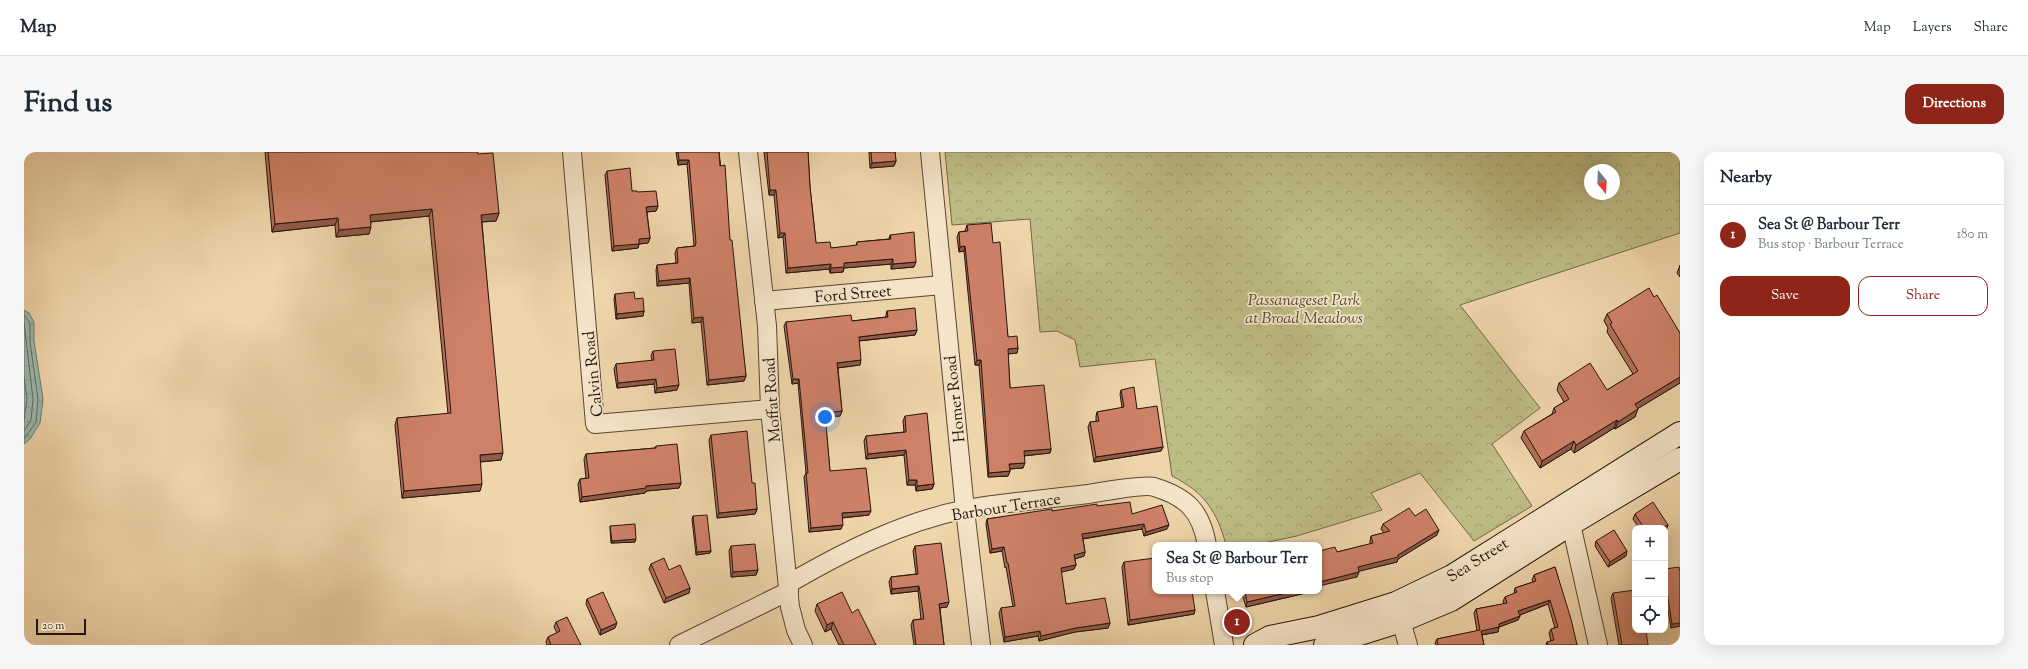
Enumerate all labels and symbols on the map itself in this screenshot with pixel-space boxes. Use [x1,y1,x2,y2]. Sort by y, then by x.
north arrow [1584,164,1620,200]
street label: Ford Street [814,281,893,310]
park label: Passanageset Park at Broad Meadows [1245,290,1363,331]
street label: Calvin Road [579,330,610,418]
street label: Homer Road [940,354,972,443]
street label: Moffat Road [759,357,788,443]
your location [815,407,835,427]
street label: Barbour Terrace [950,488,1063,528]
street label: Sea Street [1443,533,1514,589]
pin: 1 [1224,607,1250,637]
scale bar [36,617,86,636]

